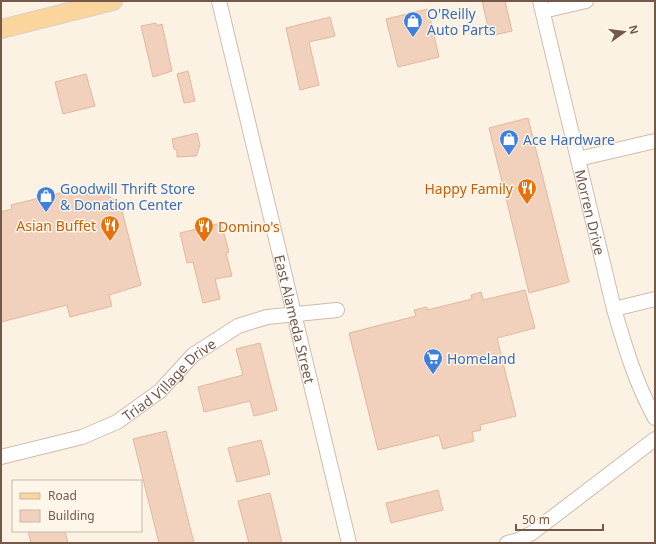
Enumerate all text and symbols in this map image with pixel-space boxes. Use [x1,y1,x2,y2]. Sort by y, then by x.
place label: O'Reilly Auto Parts [427,4,496,39]
shop icon: O'Reilly Auto Parts [402,10,424,38]
north arrow [604,12,644,52]
text: N [626,23,643,36]
shop icon: Ace Hardware [498,128,520,156]
place label: Ace Hardware [523,130,615,149]
street label: Morren Drive [571,167,610,257]
restaurant icon: Happy Family [516,177,538,205]
place label: Goodwill Thrift Store & Donation Center [60,179,195,214]
place label: Happy Family [424,179,514,198]
shop icon: Goodwill Thrift Store & Donation Center [35,185,57,213]
restaurant icon: Asian Buffet [99,214,121,242]
restaurant icon: Domino's [193,215,215,243]
place label: Asian Buffet [16,216,96,235]
place label: Domino's [218,217,280,236]
street label: East Alameda Street [271,253,320,385]
street label: Triad Village Drive [118,333,219,425]
supermarket icon: Homeland [422,347,444,375]
place label: Homeland [447,349,516,368]
legend [12,480,142,532]
text: Road [48,487,77,504]
scale bar [516,506,603,532]
text: Building [48,507,95,524]
text: 50 m [522,511,550,528]

